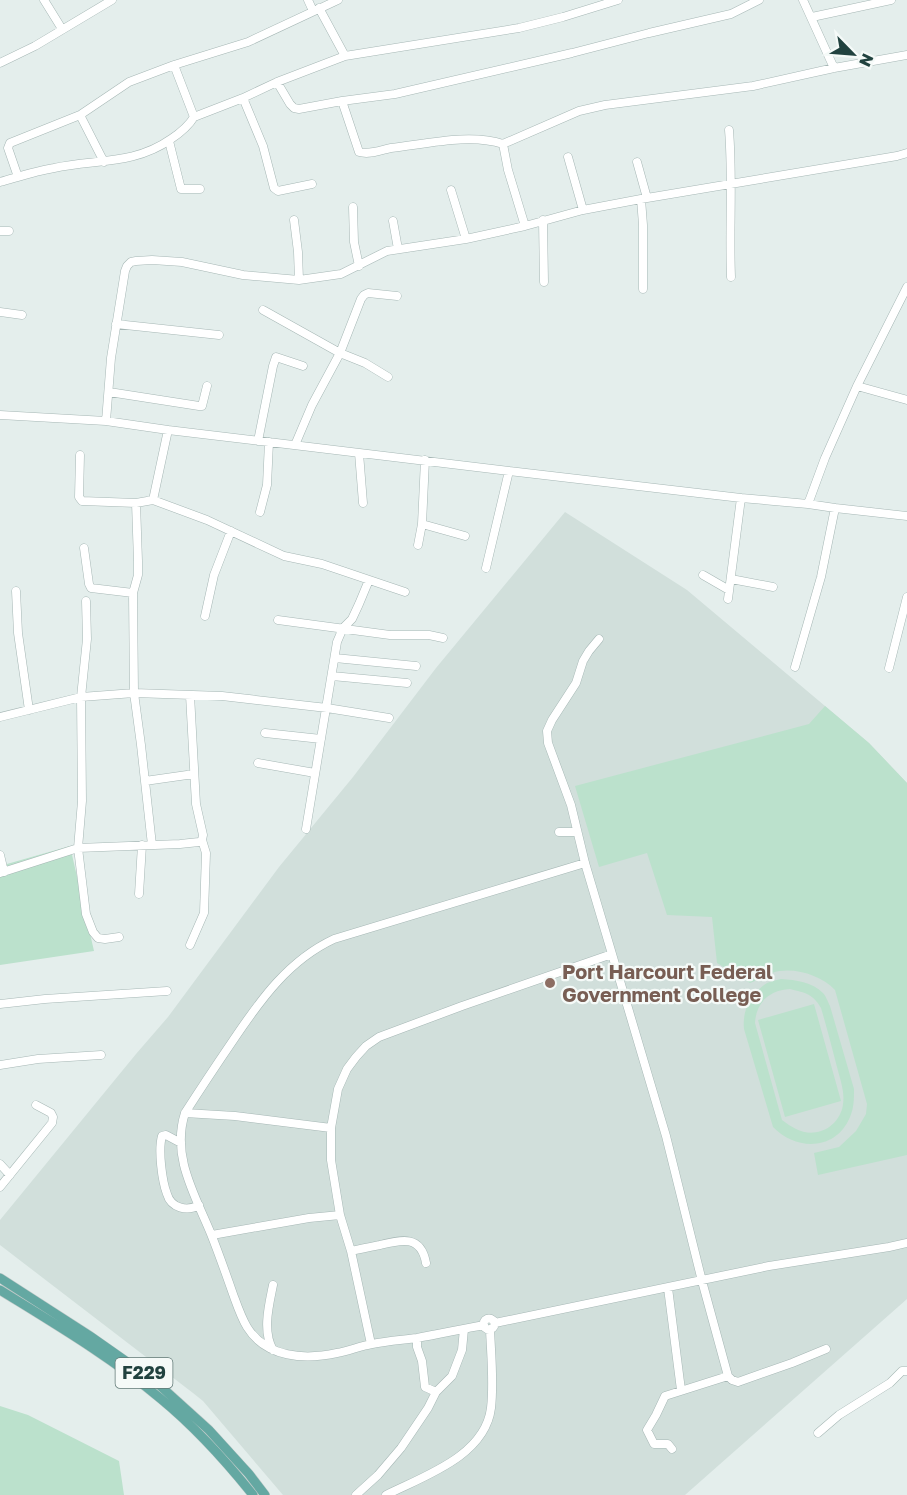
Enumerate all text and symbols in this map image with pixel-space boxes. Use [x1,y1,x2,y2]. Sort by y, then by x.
north arrow [823,24,883,84]
text: N [855,51,878,70]
place label: Port Harcourt Federal Government College [562,959,773,1006]
marker: Port Harcourt Federal Government College [543,976,557,990]
road number: F229 [116,1358,172,1388]

